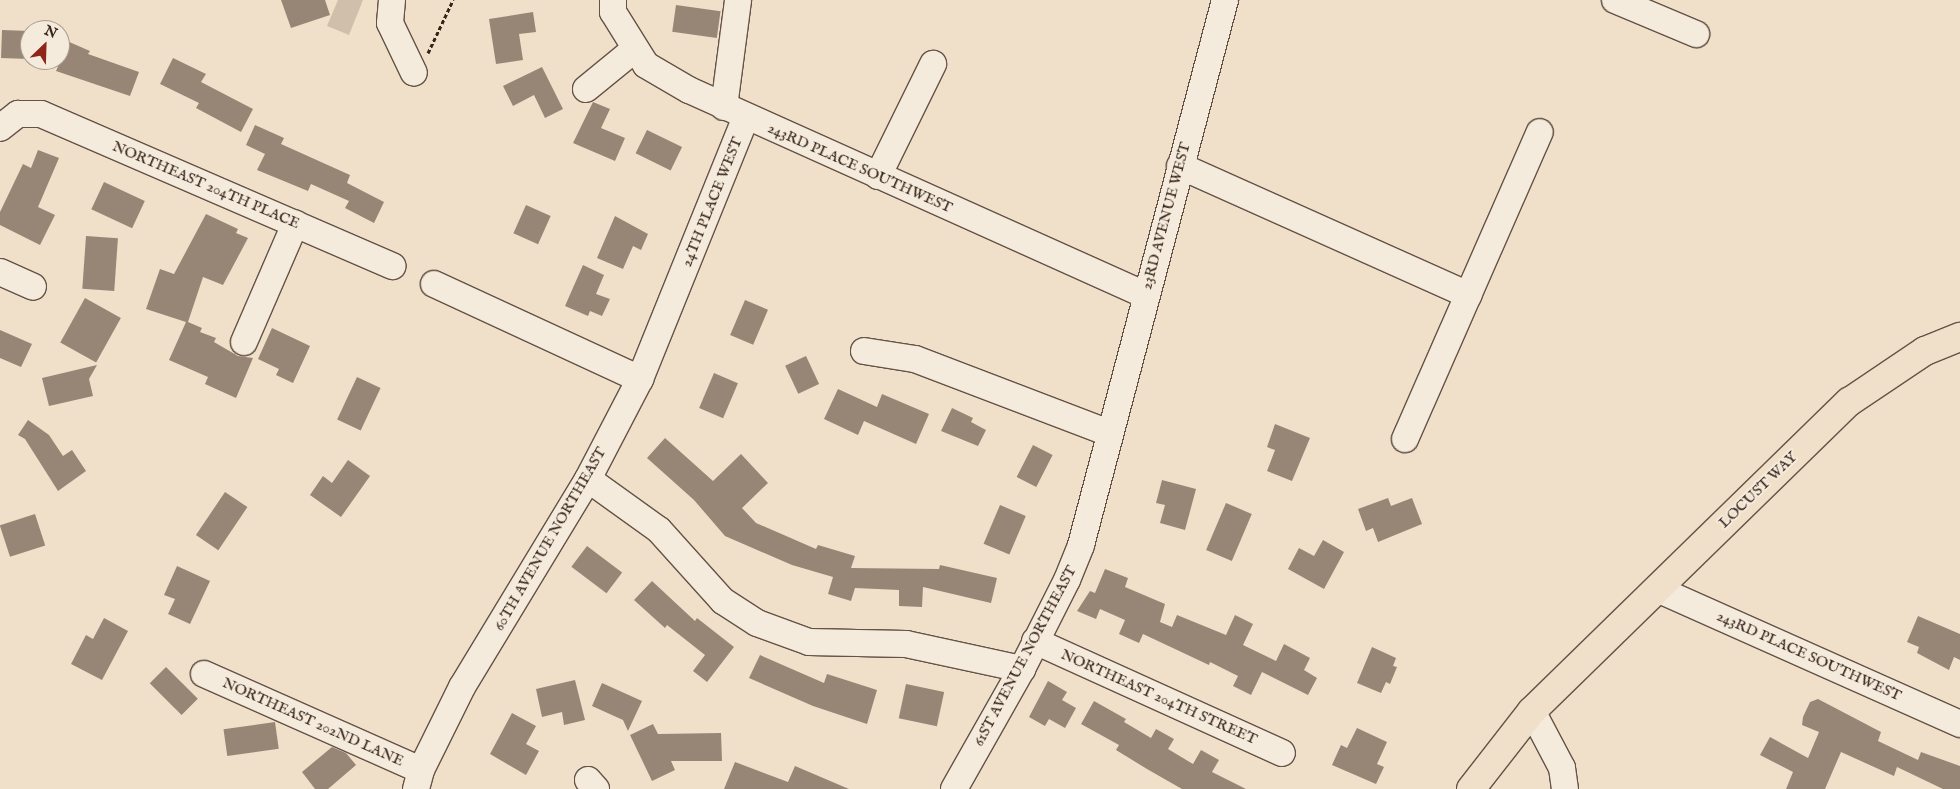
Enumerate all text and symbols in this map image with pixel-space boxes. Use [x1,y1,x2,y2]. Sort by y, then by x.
north arrow [20,20,70,70]
text: N [41,22,60,43]
street label: 243RD PLACE SOUTHWEST [765,119,955,217]
street label: 24TH PLACE WEST [678,134,746,270]
street label: NORTHEAST 204TH PLACE [110,137,302,233]
street label: 23RD AVENUE WEST [1138,140,1194,292]
street label: 60TH AVENUE NORTHEAST [490,444,610,634]
street label: LOCUST WAY [1715,448,1801,532]
street label: 61ST AVENUE NORTHEAST [970,563,1080,749]
street label: 243RD PLACE SOUTHWEST [1714,607,1904,705]
street label: NORTHEAST 204TH STREET [1058,645,1260,749]
street label: NORTHEAST 202ND LANE [220,674,406,770]

